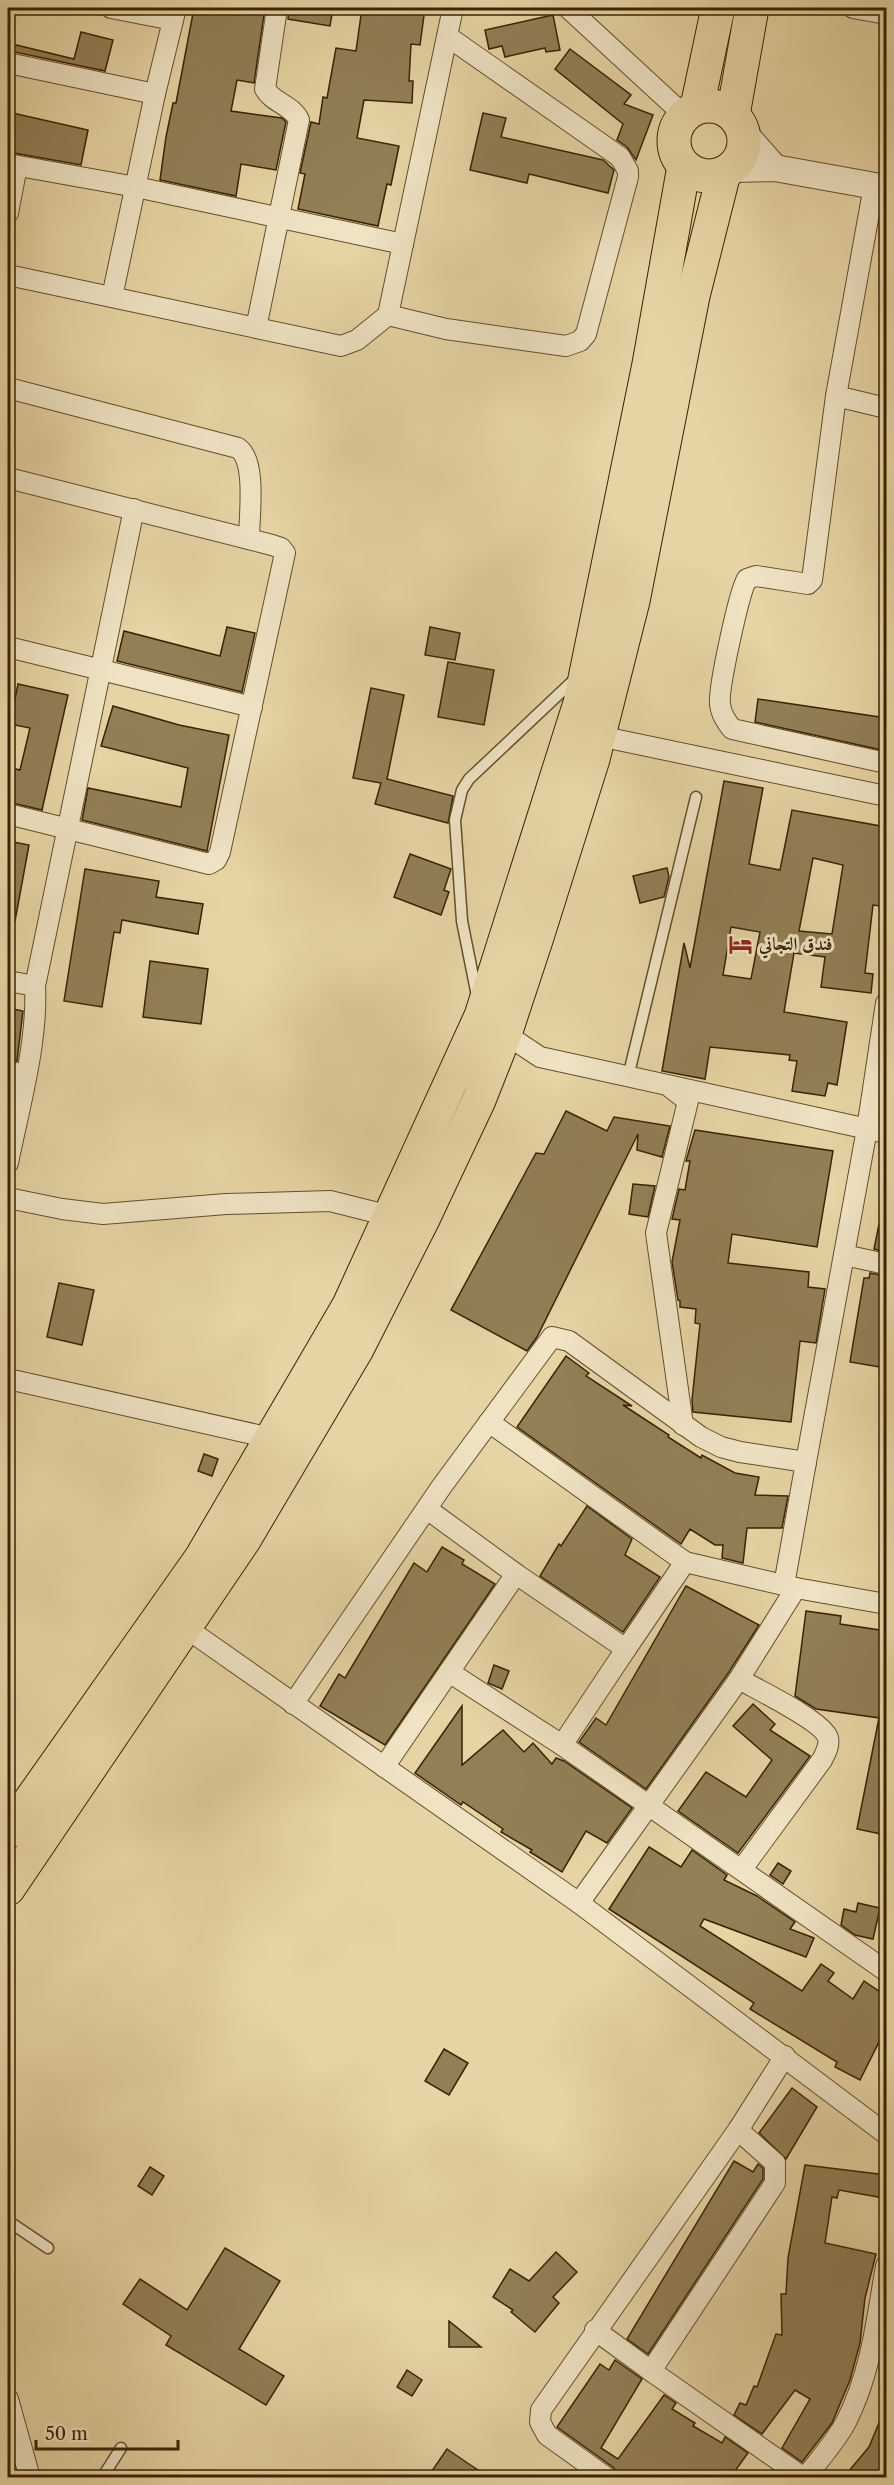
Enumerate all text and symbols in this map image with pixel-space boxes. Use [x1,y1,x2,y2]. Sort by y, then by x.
hotel icon: فندق التجاني [728,931,754,957]
place label: فندق التجاني [758,933,832,959]
scale bar [36,2413,178,2451]
text: 50 m [45,2423,88,2445]

